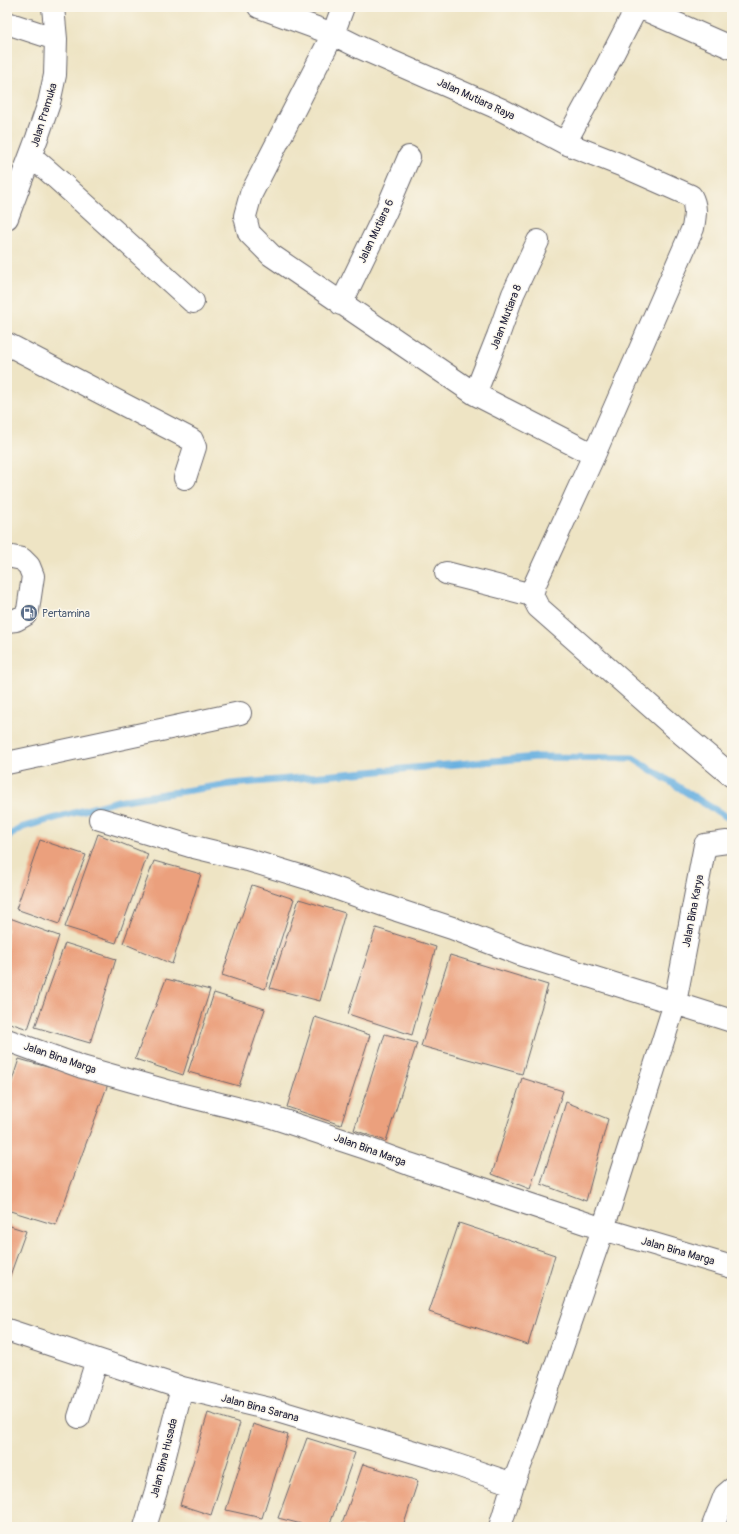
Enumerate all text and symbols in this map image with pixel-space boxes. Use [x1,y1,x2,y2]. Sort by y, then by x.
street label: Jalan Mutiara Raya [435,75,517,123]
street label: Jalan Pramuka [28,81,60,149]
street label: Jalan Mutiara 6 [355,197,397,265]
street label: Jalan Mutiara 8 [488,282,524,351]
fuel station icon: Pertamina [19,603,39,623]
place label: Pertamina [42,607,90,620]
street label: Jalan Bina Karya [680,874,706,948]
street label: Jalan Bina Marga [22,1040,98,1076]
street label: Jalan Bina Marga [332,1131,408,1169]
street label: Jalan Bina Marga [640,1234,716,1268]
street label: Jalan Bina Sarana [220,1391,300,1425]
street label: Jalan Bina Husada [148,1417,180,1499]

